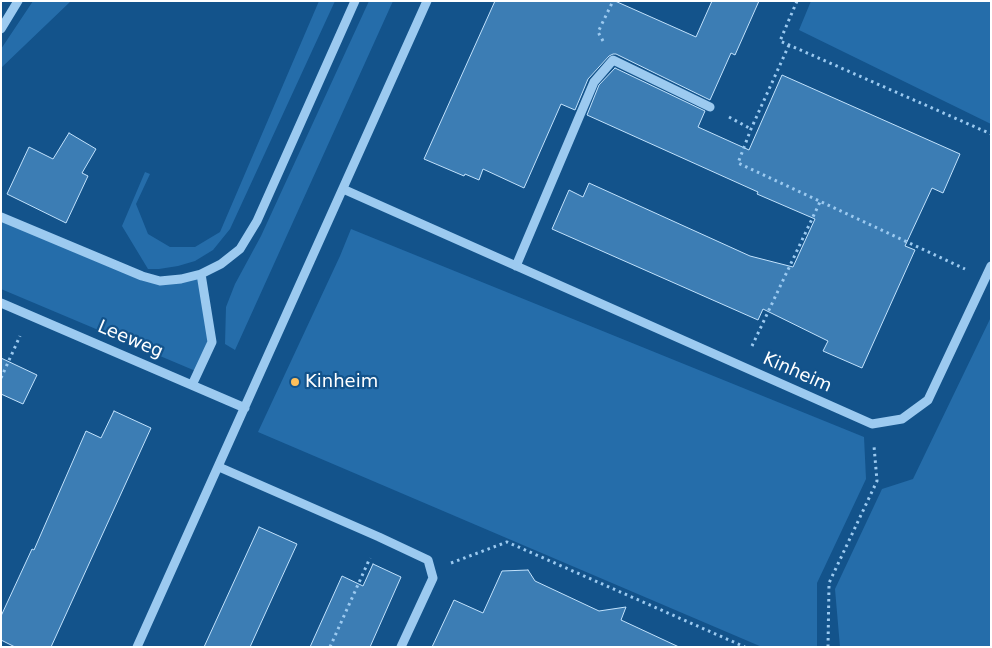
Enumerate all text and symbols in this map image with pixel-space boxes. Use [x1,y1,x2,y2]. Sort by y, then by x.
street label: Leeweg [94,317,166,363]
street label: Kinheim [759,348,835,398]
place label: Kinheim [305,371,378,393]
marker: Kinheim [289,376,301,388]

